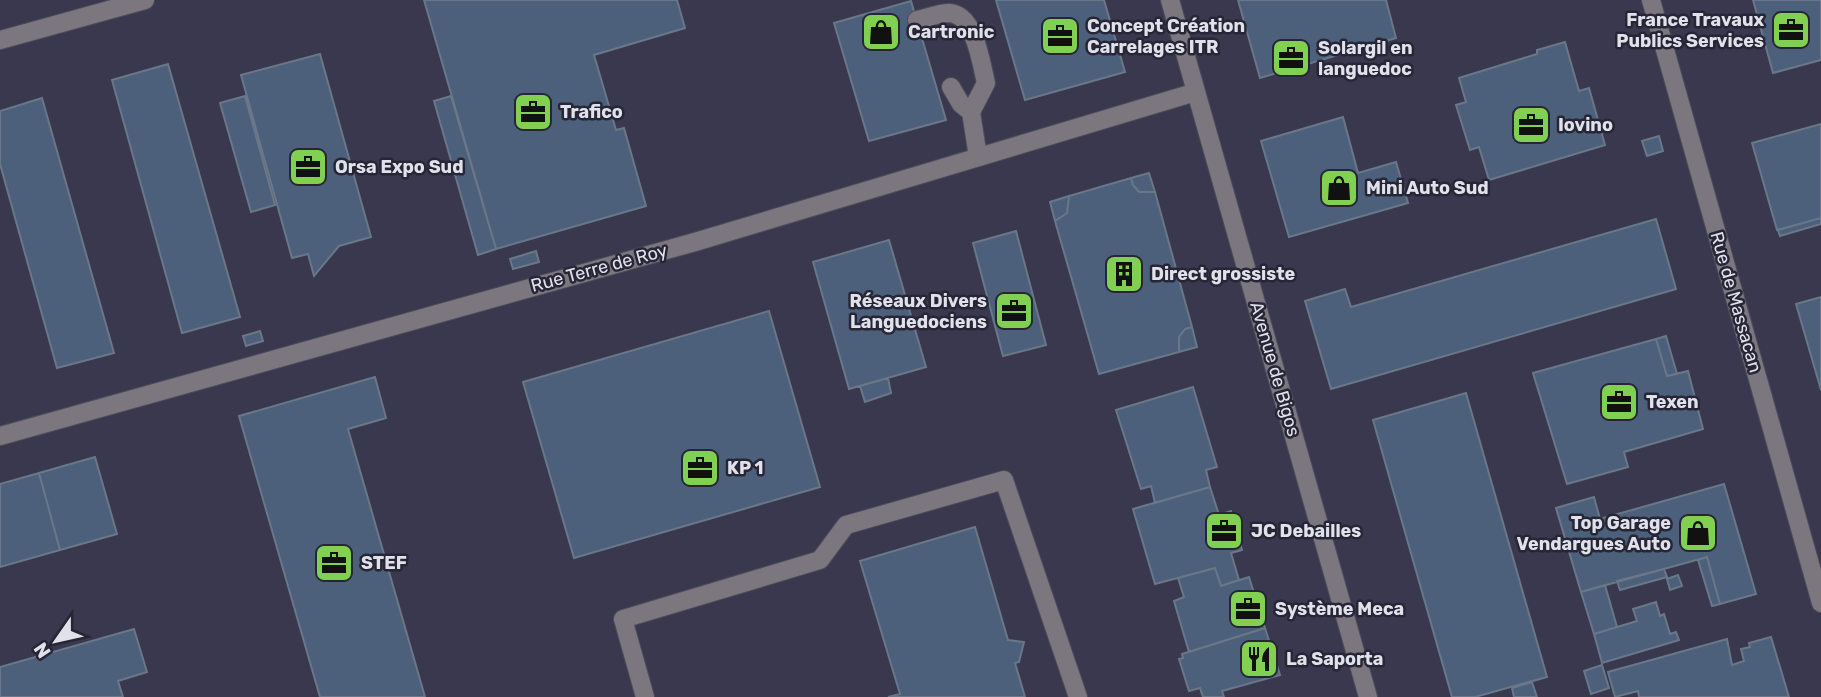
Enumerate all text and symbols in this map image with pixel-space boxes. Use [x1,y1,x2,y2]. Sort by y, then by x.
place label: France Travaux Publics Services [1616,9,1764,52]
office icon: France Travaux Publics Services [1770,9,1812,51]
shop icon: Cartronic [860,11,902,53]
office icon: Concept Création Carrelages ITR [1039,15,1081,57]
place label: Concept Création Carrelages ITR [1087,15,1245,58]
place label: Cartronic [908,21,995,43]
office icon: Solargil en languedoc [1270,37,1312,79]
place label: Solargil en languedoc [1318,37,1413,80]
office icon: Trafico [512,91,554,133]
place label: Trafico [560,101,623,123]
office icon: Iovino [1510,104,1552,146]
place label: Iovino [1558,114,1613,136]
office icon: Orsa Expo Sud [287,146,329,188]
place label: Orsa Expo Sud [335,156,464,178]
shop icon: Mini Auto Sud [1318,167,1360,209]
place label: Mini Auto Sud [1366,177,1489,199]
street label: Rue de Massacan [1705,229,1767,375]
street label: Rue Terre de Roy [528,239,670,297]
building icon: Direct grossiste [1103,253,1145,295]
place label: Direct grossiste [1151,263,1296,285]
place label: Réseaux Divers Languedociens [850,290,987,333]
office icon: Réseaux Divers Languedociens [993,290,1035,332]
street label: Avenue de Bigos [1245,299,1305,439]
office icon: Texen [1598,381,1640,423]
place label: Texen [1646,391,1699,413]
office icon: KP 1 [679,447,721,489]
place label: KP 1 [727,457,764,479]
office icon: JC Debailles [1203,510,1245,552]
place label: Top Garage Vendargues Auto [1516,512,1671,555]
shop icon: Top Garage Vendargues Auto [1677,512,1719,554]
place label: JC Debailles [1251,520,1361,542]
office icon: STEF [313,542,355,584]
place label: STEF [361,552,407,574]
office icon: Système Meca [1227,588,1269,630]
place label: Système Meca [1275,598,1404,620]
north arrow [21,606,91,676]
text: N [29,638,56,662]
restaurant icon: La Saporta [1238,638,1280,680]
place label: La Saporta [1286,648,1383,670]

